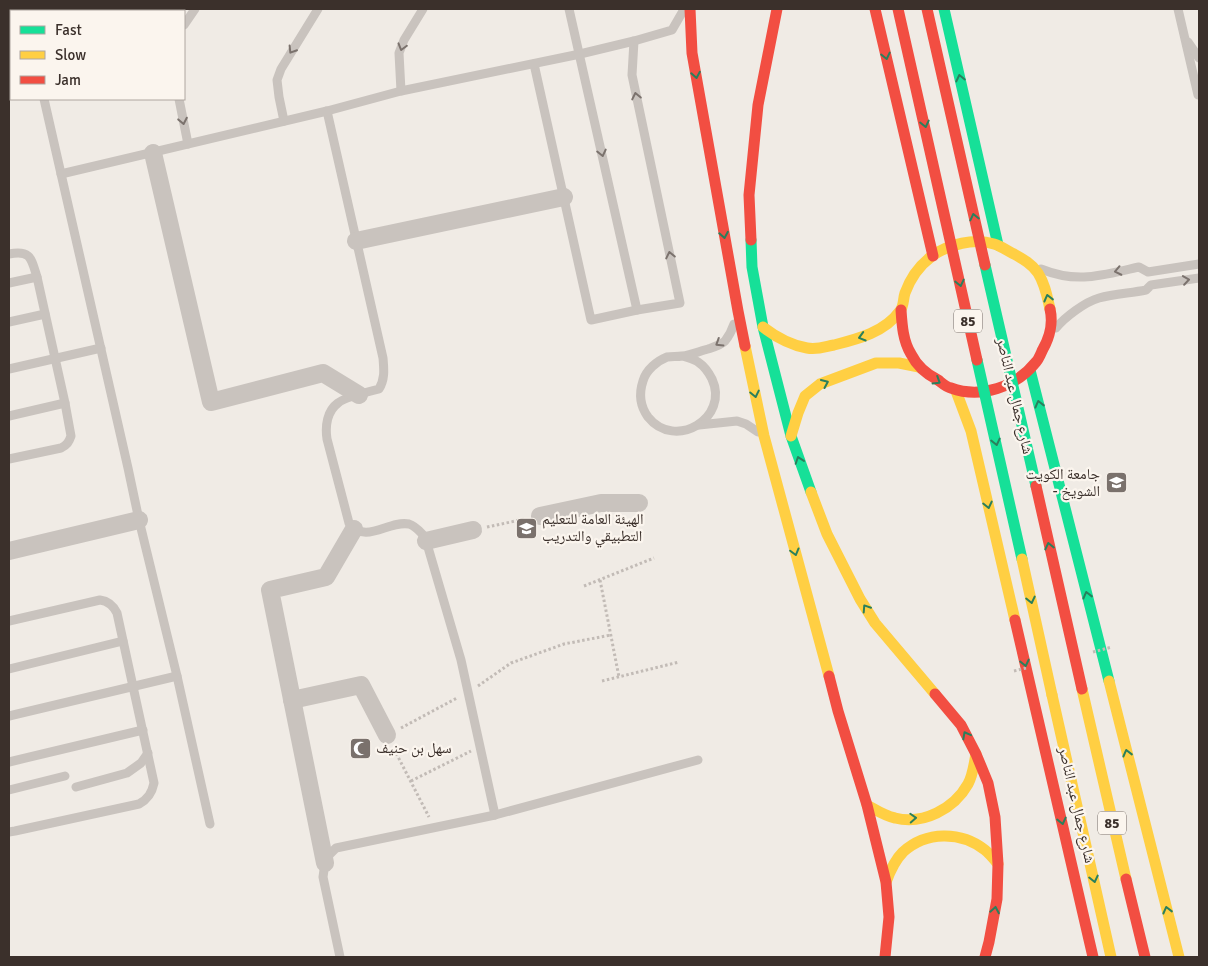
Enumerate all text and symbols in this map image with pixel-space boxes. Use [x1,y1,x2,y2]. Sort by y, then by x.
legend [10,10,185,100]
text: Fast [55,21,82,39]
one-way arrow [397,43,407,51]
one-way arrow [289,45,299,54]
text: Slow [55,46,86,64]
one-way arrow [880,52,891,61]
one-way arrow [690,70,700,79]
text: Jam [55,71,81,89]
one-way arrow [955,73,966,82]
one-way arrow [632,92,642,100]
one-way arrow [178,117,188,126]
one-way arrow [919,120,929,129]
one-way arrow [596,148,607,157]
one-way arrow [969,212,980,221]
one-way arrow [719,230,729,239]
one-way arrow [665,251,676,259]
one-way arrow [1113,265,1122,276]
one-way arrow [1182,275,1190,286]
one-way arrow [954,279,965,287]
one-way arrow [1044,295,1054,303]
road number: 85 [954,310,982,332]
one-way arrow [858,332,866,342]
street label: شارع جمال عبد الناصر [992,335,1037,456]
one-way arrow [715,337,724,347]
one-way arrow [931,375,941,384]
one-way arrow [819,380,828,390]
one-way arrow [750,390,760,398]
one-way arrow [1034,399,1045,408]
one-way arrow [990,437,1000,446]
one-way arrow [795,457,805,465]
place label: جامعة الكويت - الشويخ [1025,465,1100,501]
school or university icon: جامعة الكويت - الشويخ [1104,471,1128,495]
one-way arrow [982,500,993,509]
place label: الهيئة العامة للتعليم التطبيقي والتدريب [542,510,643,548]
school or university icon: الهيئة العامة للتعليم التطبيقي والتدريب [514,516,538,540]
one-way arrow [1044,541,1055,550]
one-way arrow [789,547,799,555]
one-way arrow [1082,591,1093,600]
one-way arrow [1025,596,1036,605]
one-way arrow [862,605,872,614]
one-way arrow [1019,659,1030,668]
one-way arrow [962,732,972,741]
mosque icon: سهل بن حنيف [348,736,372,760]
place label: سهل بن حنيف [376,739,452,758]
street label: شارع جمال عبد الناصر [1054,744,1099,865]
one-way arrow [1122,748,1133,757]
road number: 85 [1098,811,1126,834]
one-way arrow [909,813,917,824]
one-way arrow [1056,817,1067,826]
one-way arrow [1088,874,1099,883]
one-way arrow [989,905,999,914]
one-way arrow [1163,906,1173,915]

